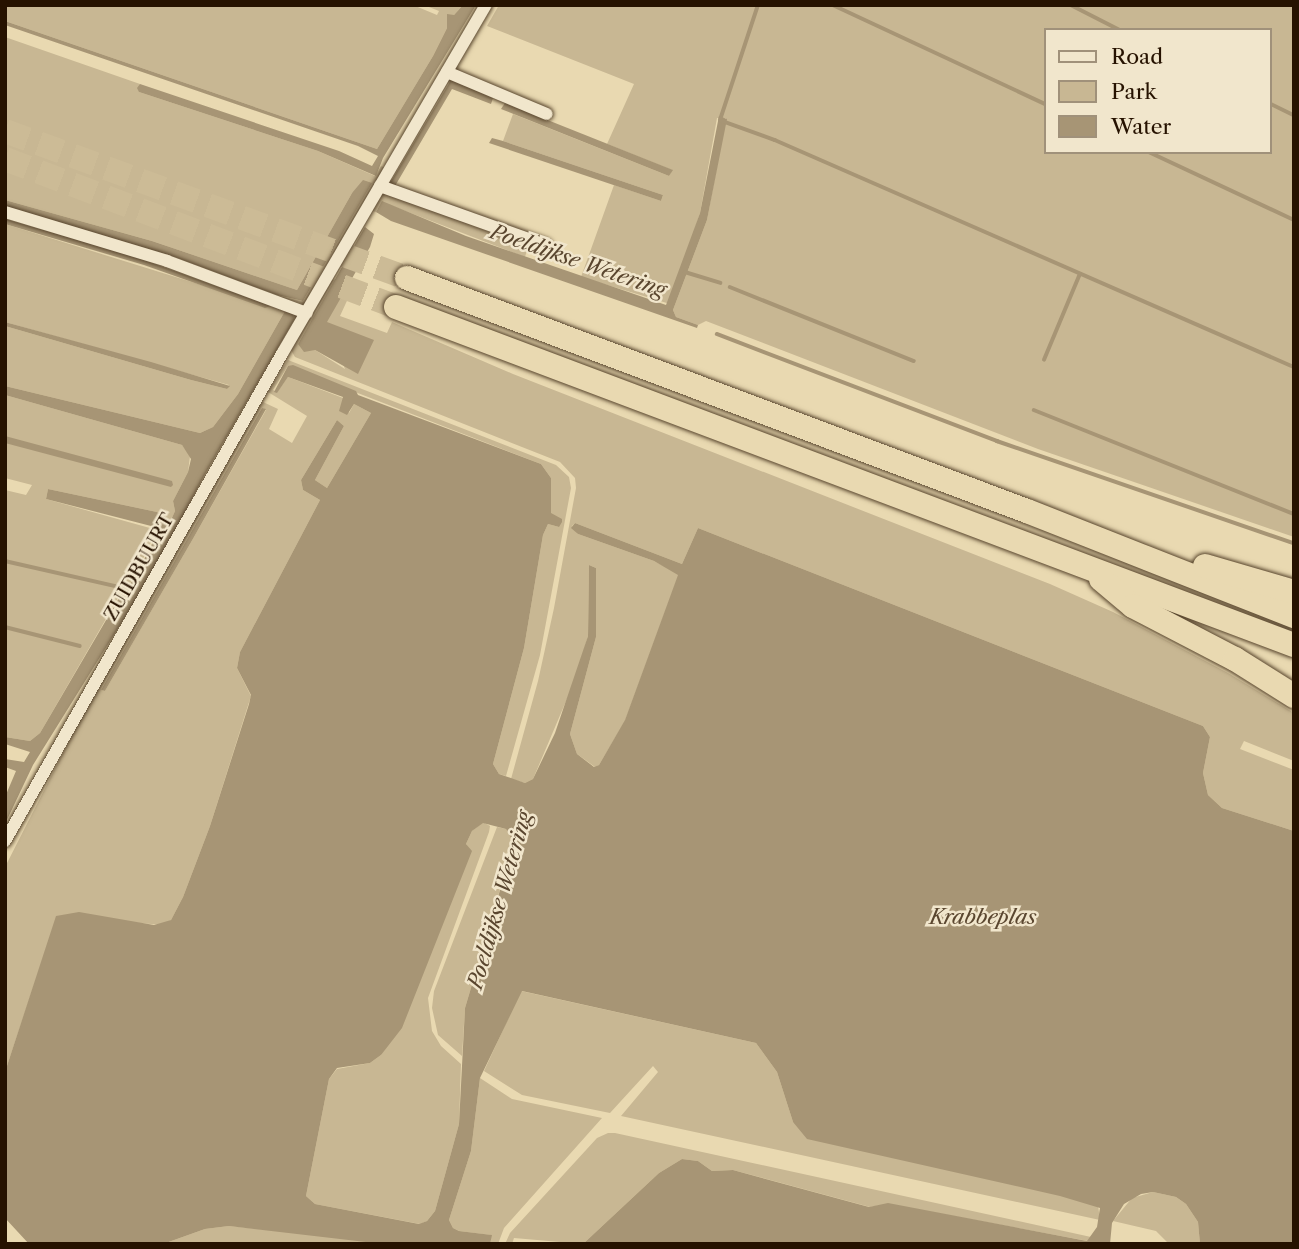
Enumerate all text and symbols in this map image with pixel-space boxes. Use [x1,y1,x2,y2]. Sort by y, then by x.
legend [1044,28,1271,154]
text: Road [1111,44,1163,69]
text: Park [1111,79,1157,104]
text: Water [1111,114,1171,139]
water label: Poeldijkse Wetering [487,219,669,303]
street label: ZUIDBUURT [99,509,179,625]
water label: Poeldijkse Wetering [463,808,537,992]
water label: Krabbeplas [929,904,1037,930]

